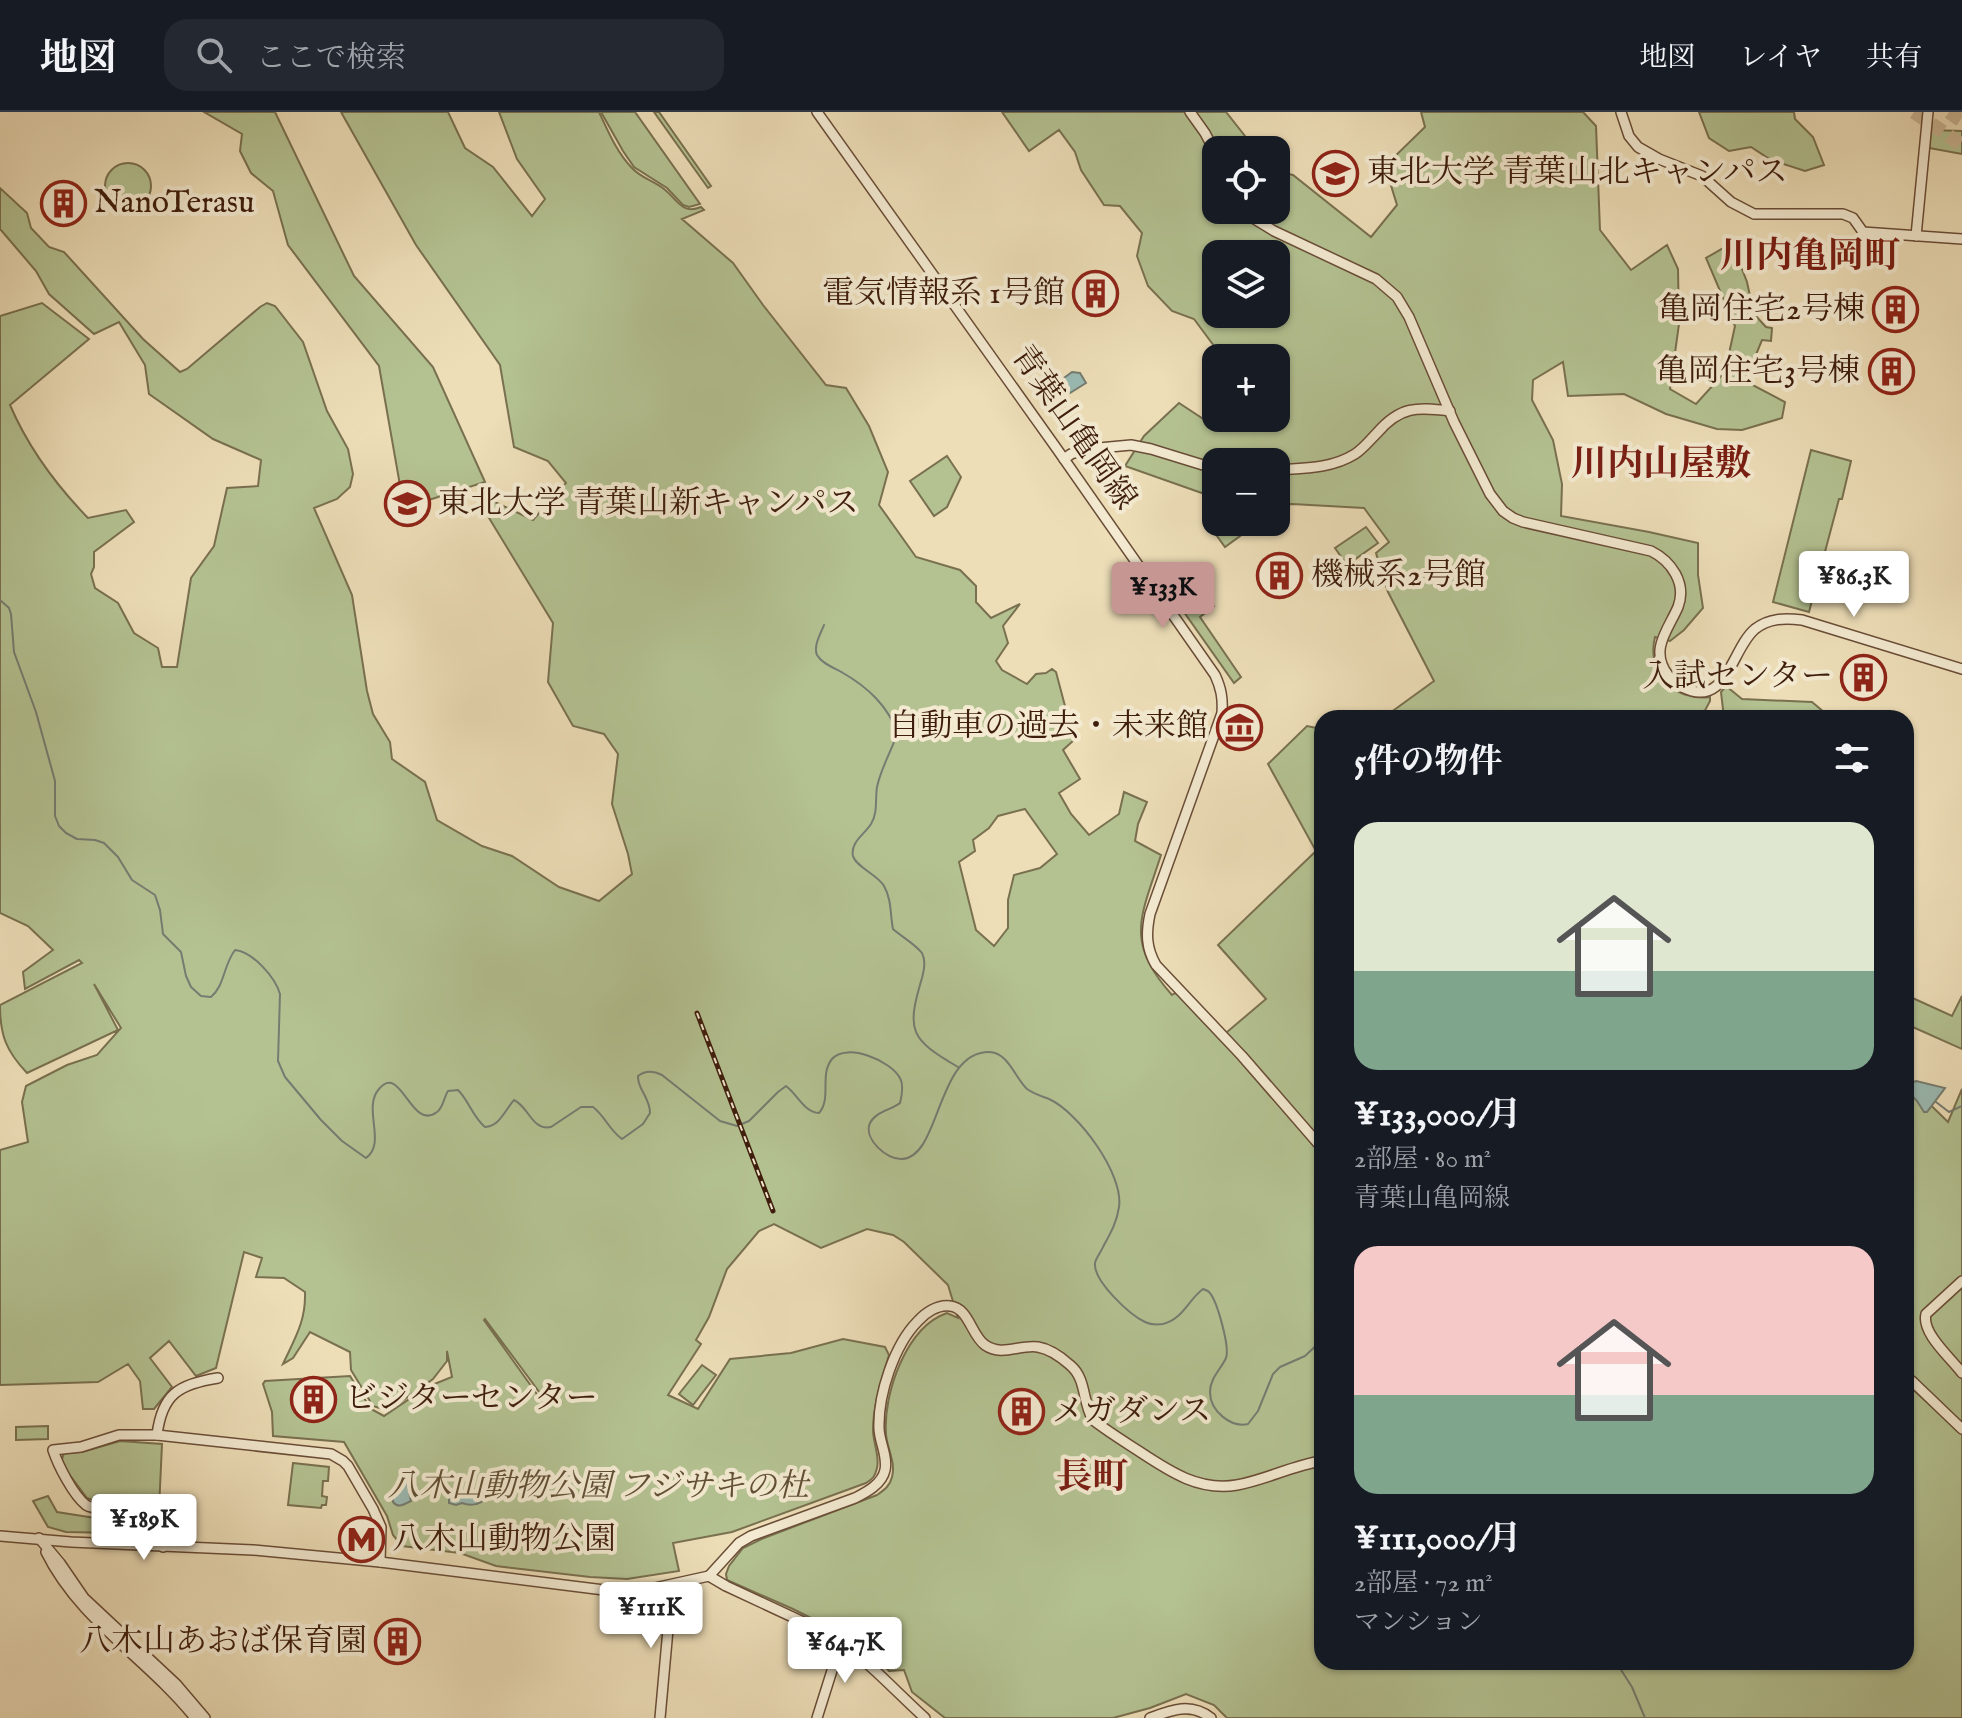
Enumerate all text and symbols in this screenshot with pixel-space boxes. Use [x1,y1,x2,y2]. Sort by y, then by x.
search box [164,19,724,91]
icon: search [192,33,236,77]
text: 地図 [40,36,116,84]
text: ここで検索 [256,40,406,78]
text: 地図 [1639,41,1695,76]
text: レイヤ [1739,41,1822,76]
text: 共有 [1866,41,1922,76]
map controls [1202,136,1290,536]
button: locate [1202,136,1290,224]
school or university icon: 東北大学 青葉山北キャンパス [1312,149,1360,197]
place label: 東北大学 青葉山北キャンパス [1367,153,1788,194]
building icon: NanoTerasu [39,179,87,227]
place label: NanoTerasu [94,183,255,224]
district label: 川内亀岡町 [1720,234,1900,280]
button: layers [1202,240,1290,328]
building icon: 電気情報系 1号館 [1072,270,1120,318]
place label: 電気情報系 1号館 [822,274,1065,315]
building icon: 亀岡住宅2号棟 [1872,286,1920,334]
place label: 亀岡住宅2号棟 [1658,290,1865,331]
street label: 青葉山亀岡線 [1001,338,1145,518]
button: + [1202,344,1290,432]
building icon: 亀岡住宅3号棟 [1867,348,1915,396]
place label: 亀岡住宅3号棟 [1656,352,1860,393]
district label: 川内山屋敷 [1571,442,1751,488]
button: − [1202,448,1290,536]
school or university icon: 東北大学 青葉山新キャンパス [383,480,431,528]
place label: 東北大学 青葉山新キャンパス [438,484,859,525]
pin: ¥86.3K [1789,551,1919,619]
building icon: 機械系2号館 [1256,552,1304,600]
place label: 機械系2号館 [1311,556,1486,597]
text: ¥86.3K [1817,560,1891,593]
pin: ¥133K [1107,562,1219,630]
text: ¥133K [1130,571,1196,604]
building icon: 入試センター [1840,653,1888,701]
place label: 入試センター [1642,657,1833,698]
museum icon: 自動車の過去・未来館 [1215,703,1263,751]
place label: 自動車の過去・未来館 [888,707,1208,748]
icon: filters [1830,736,1874,780]
text: 5件の物件 [1354,741,1502,784]
icon: home [1542,874,1686,1018]
text: ¥133,000/月 [1354,1094,1522,1137]
text: 2部屋 · 80 m² [1354,1143,1491,1176]
text: 青葉山亀岡線 [1354,1182,1510,1215]
icon: home [1542,1298,1686,1442]
building icon: ビジターセンター [290,1375,338,1423]
place label: ビジターセンター [345,1379,598,1420]
building icon: メガダンス [997,1388,1045,1436]
place label: メガダンス [1052,1392,1211,1433]
district label: 長町 [1056,1455,1128,1501]
park label: 八木山動物公園 フジサキの杜 [387,1467,811,1508]
pin: ¥189K [88,1494,200,1562]
text: ¥189K [110,1503,179,1536]
metro station icon: 八木山動物公園 [337,1516,385,1564]
text: ¥111,000/月 [1354,1518,1522,1561]
place label: 八木山動物公園 [392,1520,616,1561]
text: 2部屋 · 72 m² [1354,1567,1493,1600]
pin: ¥111K [595,1582,707,1650]
text: ¥111K [618,1591,684,1624]
text: マンション [1354,1606,1483,1639]
pin: ¥64.7K [780,1617,910,1685]
building icon: 八木山あおば保育園 [374,1618,422,1666]
place label: 八木山あおば保育園 [79,1622,367,1663]
text: ¥64.7K [806,1626,884,1659]

